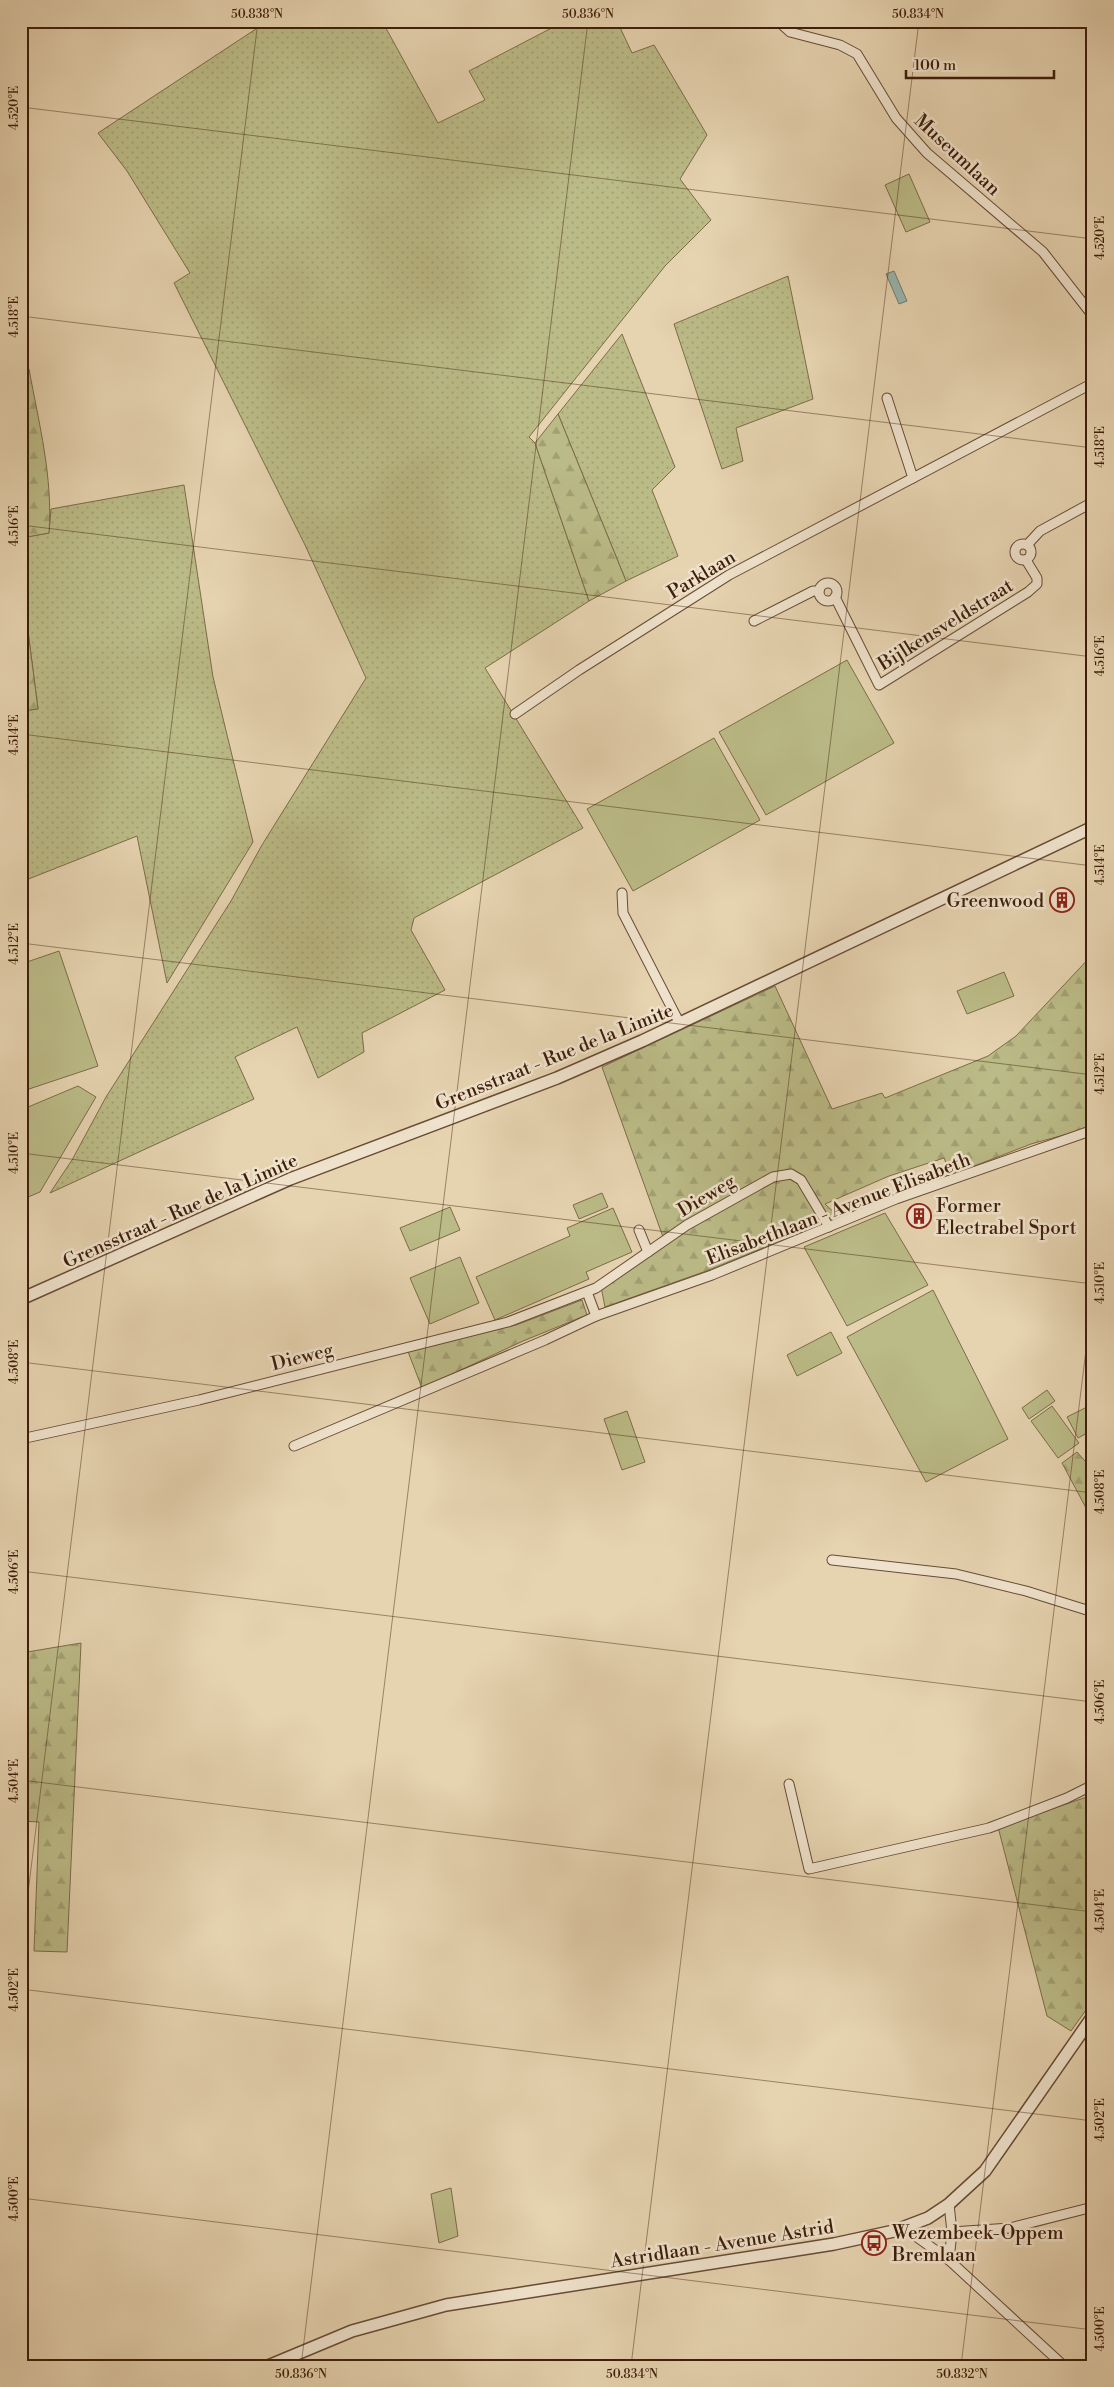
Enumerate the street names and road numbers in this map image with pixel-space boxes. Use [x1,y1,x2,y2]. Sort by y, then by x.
street label: Museumlaan [909,109,1005,201]
street label: Parklaan [663,545,740,605]
street label: Bijlkensveldstraat [873,573,1018,677]
street label: Grensstraat - Rue de la Limite [432,998,677,1116]
street label: Elisabethlaan - Avenue Elisabeth [703,1147,974,1271]
street label: Grensstraat - Rue de la Limite [59,1148,302,1274]
street label: Dieweg [673,1169,740,1222]
street label: Dieweg [269,1338,336,1376]
street label: Astridlaan - Avenue Astrid [608,2214,836,2274]

